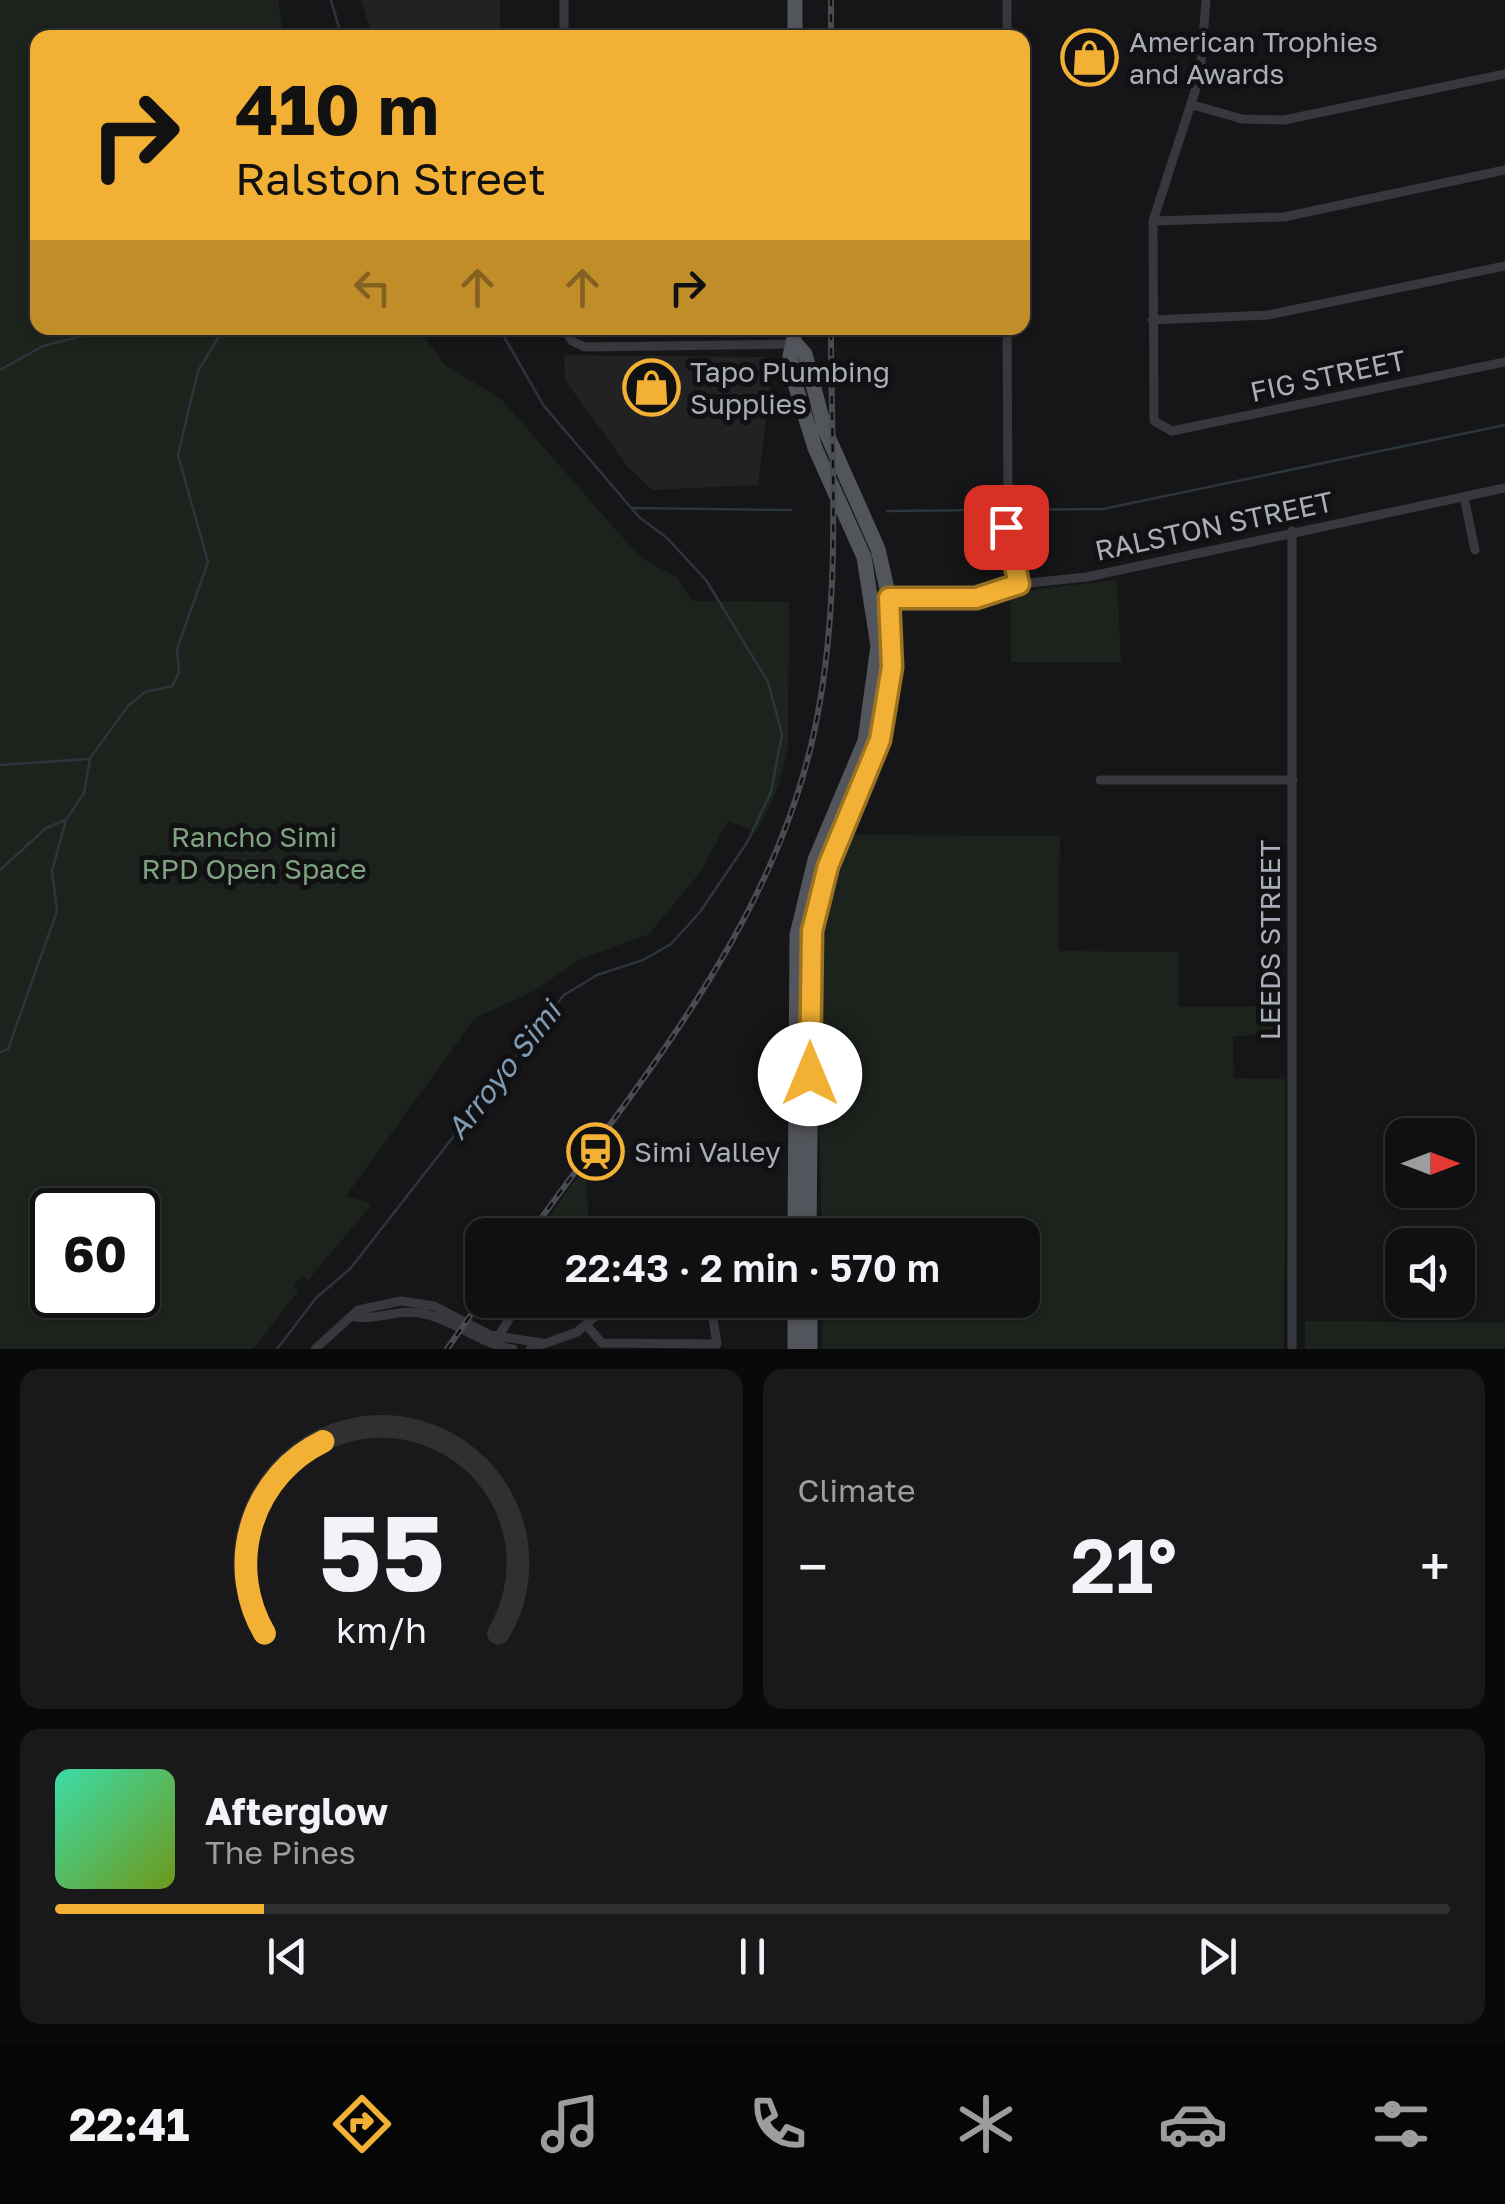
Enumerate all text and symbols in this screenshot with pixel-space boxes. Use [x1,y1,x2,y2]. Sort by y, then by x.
place label: American Trophies and Awards [1129,25,1378,90]
shop icon: American Trophies and Awards [1060,28,1120,88]
text: 410 m [235,66,439,150]
icon: right [70,70,200,200]
text: Ralston Street [235,151,546,205]
icon: left [345,260,400,315]
icon: ahead [450,260,505,315]
icon: ahead [555,260,610,315]
icon: right [660,260,715,315]
street label: FIG STREET [1247,343,1409,408]
place label: Tapo Plumbing Supplies [690,355,890,420]
shop icon: Tapo Plumbing Supplies [621,358,681,418]
street label: RALSTON STREET [1092,484,1336,567]
pin [964,485,1049,570]
icon: arrive [979,500,1034,555]
park label: Rancho Simi RPD Open Space [142,820,366,885]
street label: LEEDS STREET [1253,840,1286,1040]
water label: Arroyo Simi [439,992,570,1146]
position arrow [758,1022,862,1126]
north arrow [1385,1118,1475,1208]
map controls [1385,1118,1475,1318]
station icon: Simi Valley [565,1122,625,1182]
place label: Simi Valley [634,1135,781,1168]
speed limit sign: 60 [30,1188,160,1318]
button: sound [1385,1228,1475,1318]
text: 22:43 · 2 min · 570 m [565,1245,940,1290]
text: Climate [798,1471,916,1509]
text: 55 [318,1489,445,1614]
text: 21° [1070,1519,1177,1610]
text: − [798,1533,828,1599]
text: + [1420,1533,1450,1599]
text: km/h [336,1608,427,1651]
text: Afterglow [205,1788,388,1833]
text: The Pines [205,1833,356,1871]
icon: previous [260,1929,315,1984]
icon: pause [725,1929,780,1984]
icon: next [1190,1929,1245,1984]
icon: directions [327,2089,397,2159]
icon: music [535,2089,605,2159]
icon: phone [743,2089,813,2159]
icon: climate [951,2089,1021,2159]
icon: car [1158,2089,1228,2159]
icon: filters [1366,2089,1436,2159]
text: 22:41 [69,2097,189,2151]

